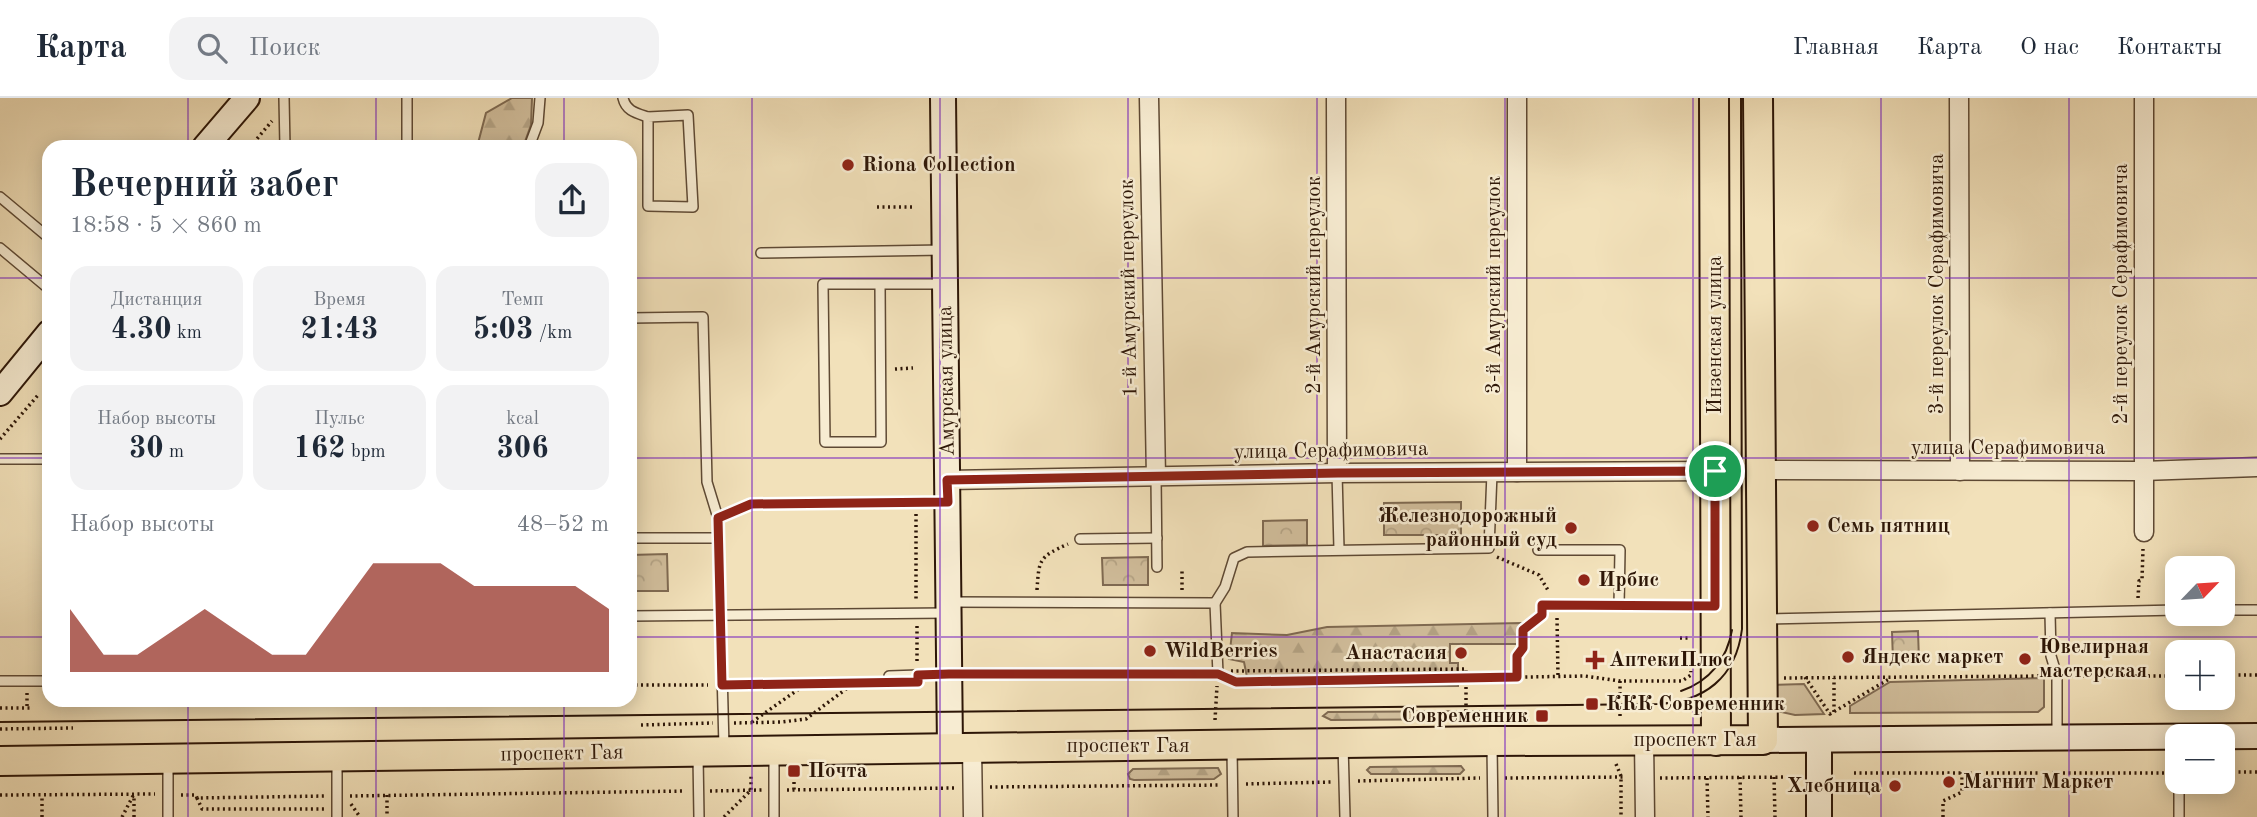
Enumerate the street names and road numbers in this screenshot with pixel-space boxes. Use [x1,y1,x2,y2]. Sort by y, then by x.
street label: 3-й переулок Серафимовича [1927,153,1948,415]
street label: 2-й переулок Серафимовича [2111,163,2132,425]
street label: 2-й Амурский переулок [1304,175,1325,394]
street label: 3-й Амурский переулок [1484,175,1505,394]
street label: 1-й Амурский переулок [1117,178,1141,397]
street label: Инзенская улица [1705,256,1726,414]
street label: Амурская улица [935,305,959,457]
street label: улица Серафимовича [1911,438,2105,459]
street label: улица Серафимовича [1234,439,1428,463]
street label: проспект Гая [1633,730,1757,751]
street label: проспект Гая [1066,736,1190,757]
street label: проспект Гая [500,742,624,766]

